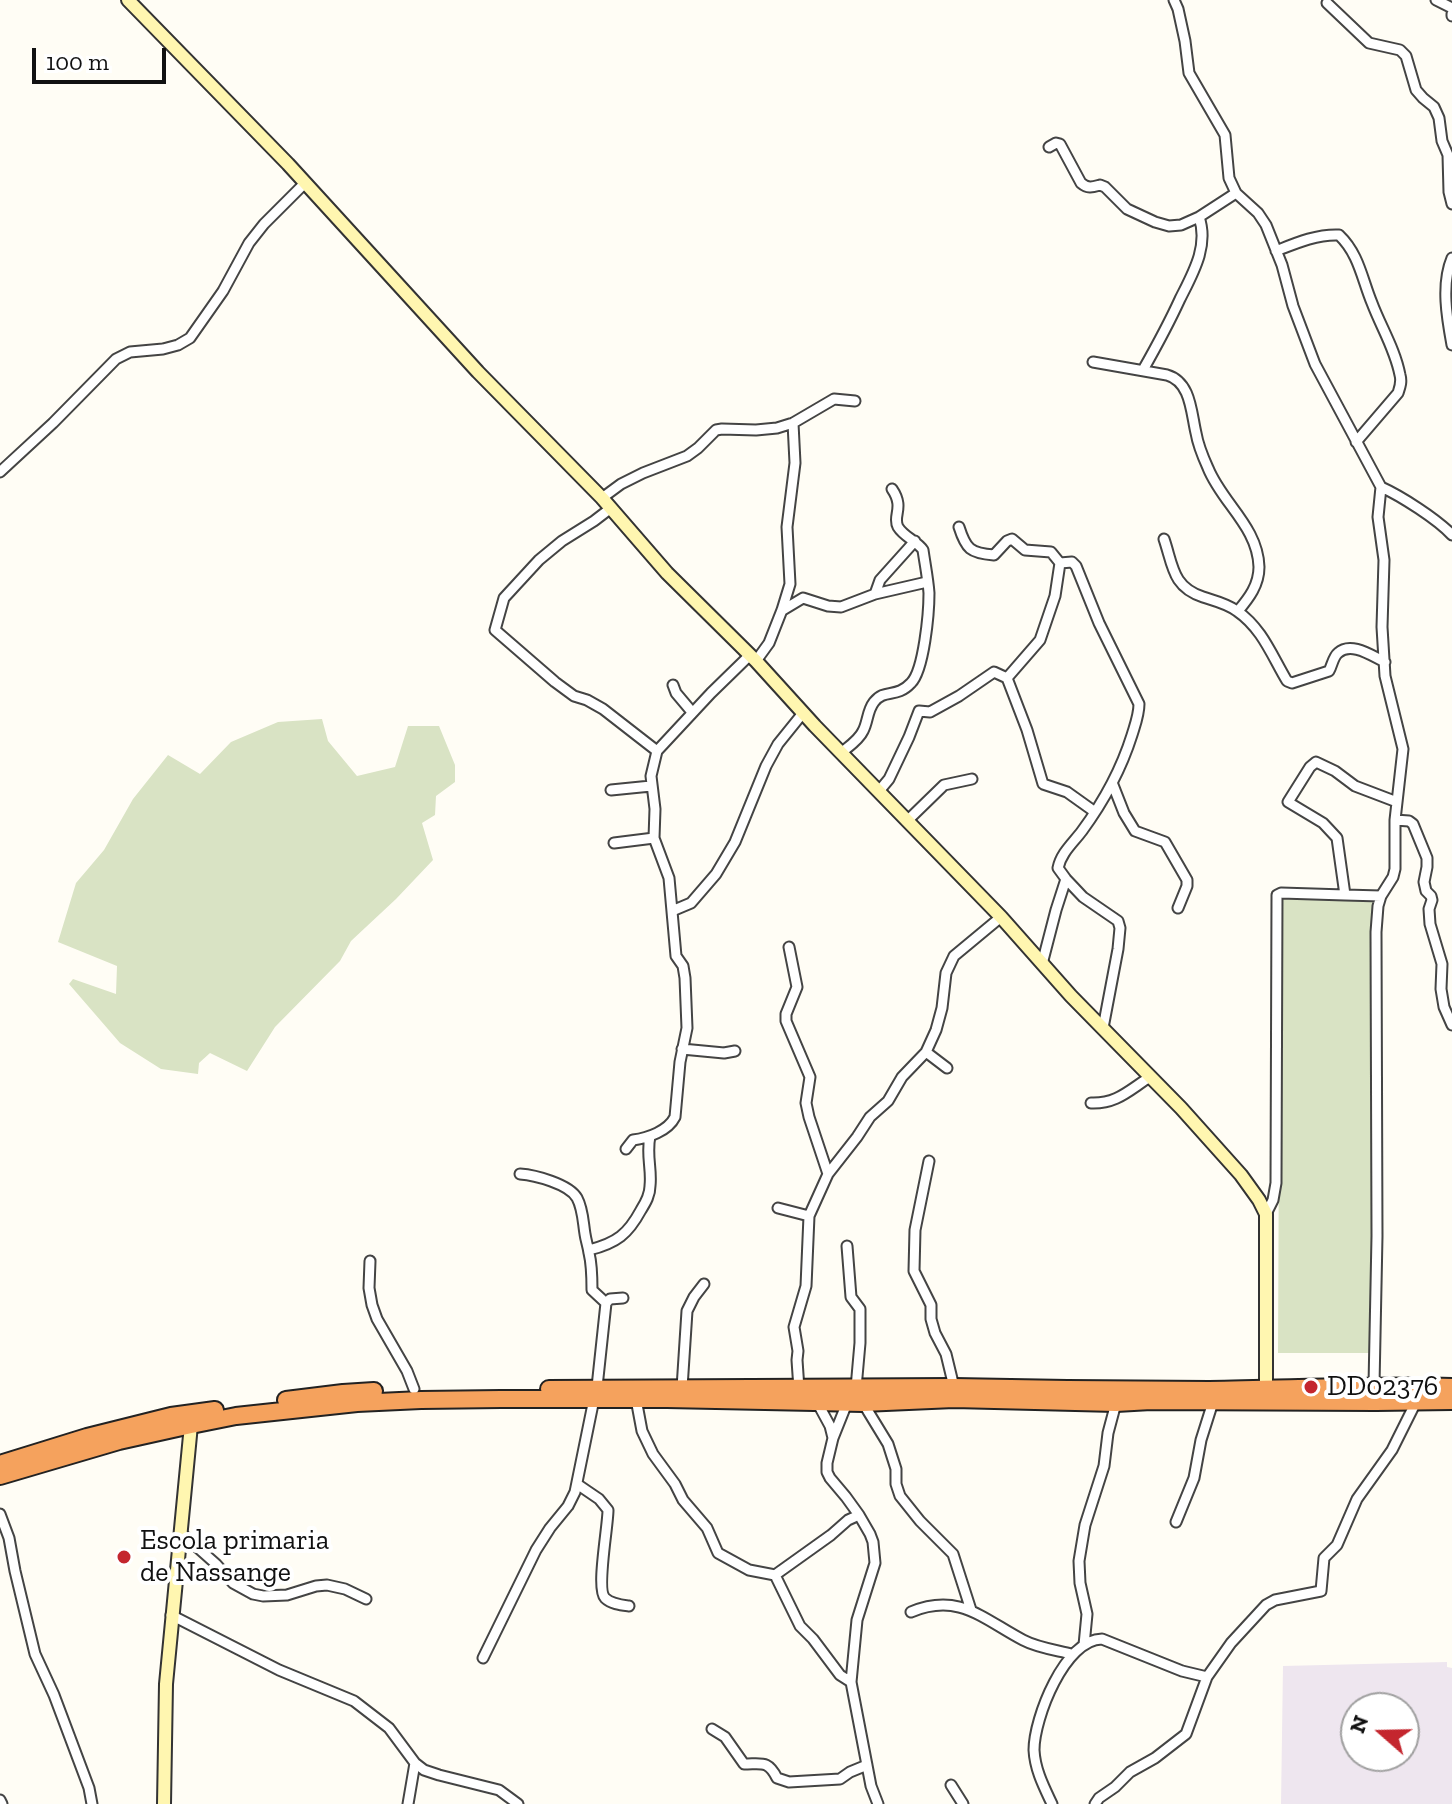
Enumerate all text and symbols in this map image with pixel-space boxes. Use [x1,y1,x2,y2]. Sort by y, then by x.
scale bar [36,32,170,82]
text: 100 m [46,47,109,76]
place label: DD02376 [1327,1370,1438,1404]
marker: DD02376 [1302,1378,1320,1396]
place label: Escola primaria de Nassange [140,1524,329,1590]
marker: Escola primaria de Nassange [115,1548,133,1566]
north arrow [1340,1692,1420,1772]
text: N [1343,1712,1374,1737]

